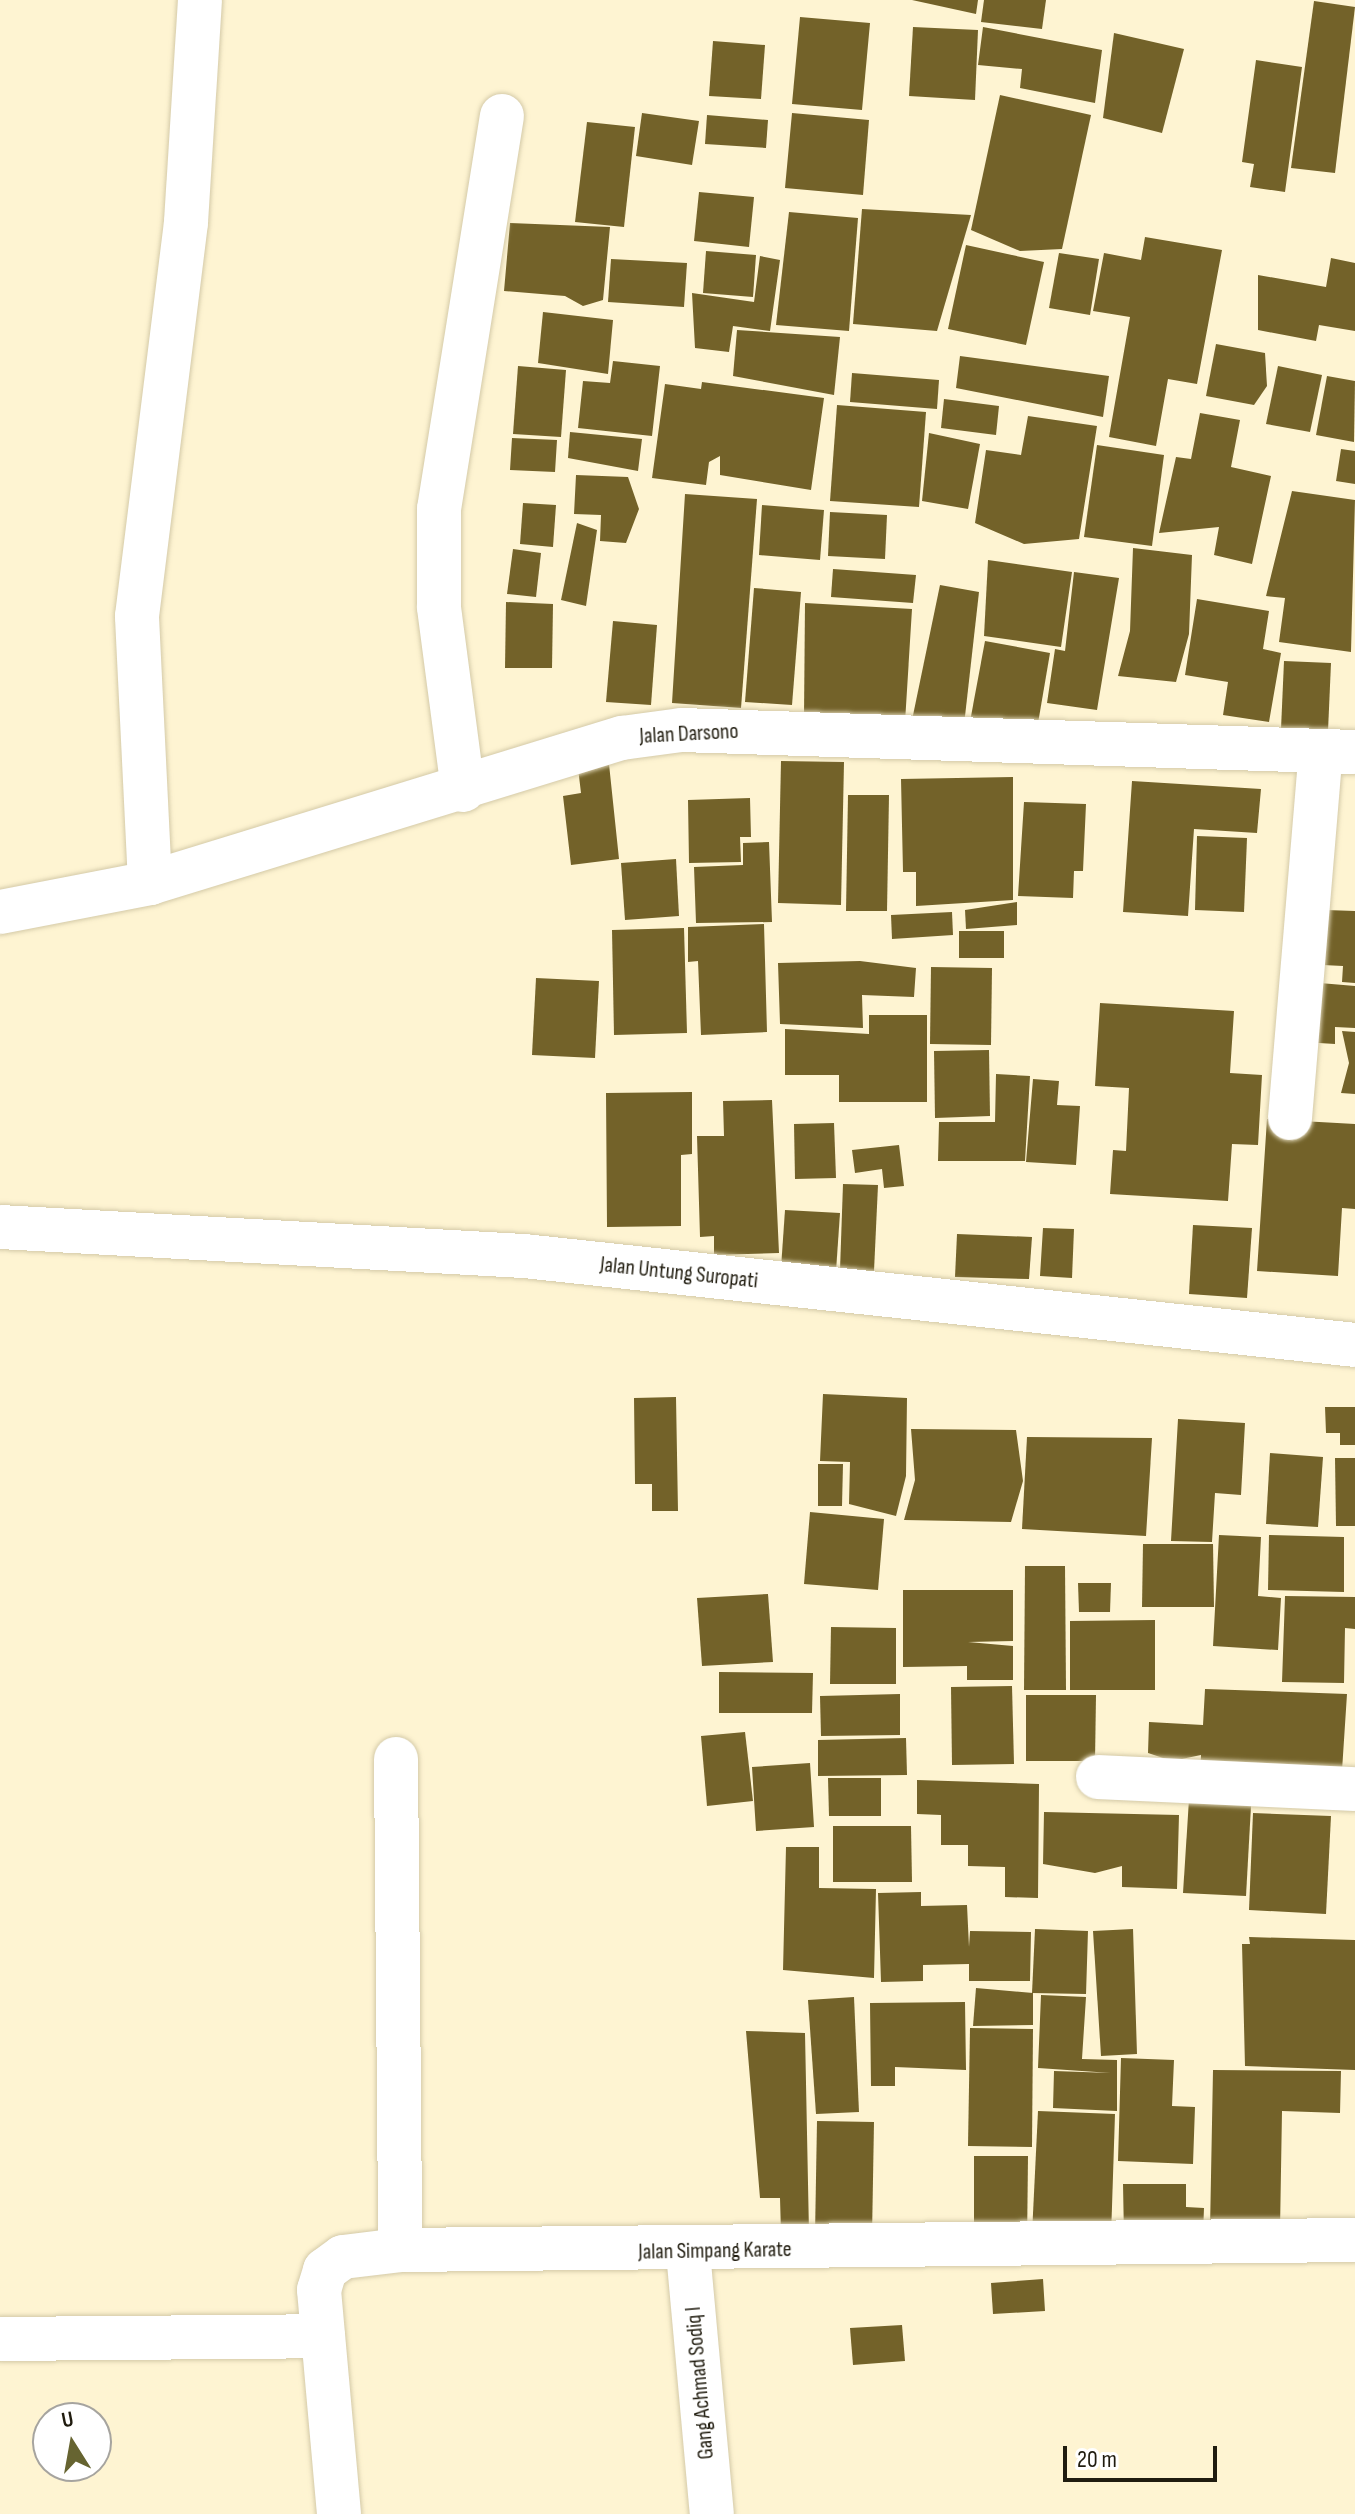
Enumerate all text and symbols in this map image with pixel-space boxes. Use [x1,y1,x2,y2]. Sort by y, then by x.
street label: Jalan Darsono [639,718,739,750]
street label: Jalan Untung Suropati [599,1252,759,1294]
street label: Jalan Simpang Karate [638,2236,792,2266]
street label: Gang Achmad Sodiq I [680,2306,720,2460]
north arrow [32,2402,112,2482]
text: U [60,2406,76,2434]
scale bar [1067,2430,1221,2480]
text: 20 m [1077,2445,1117,2474]

